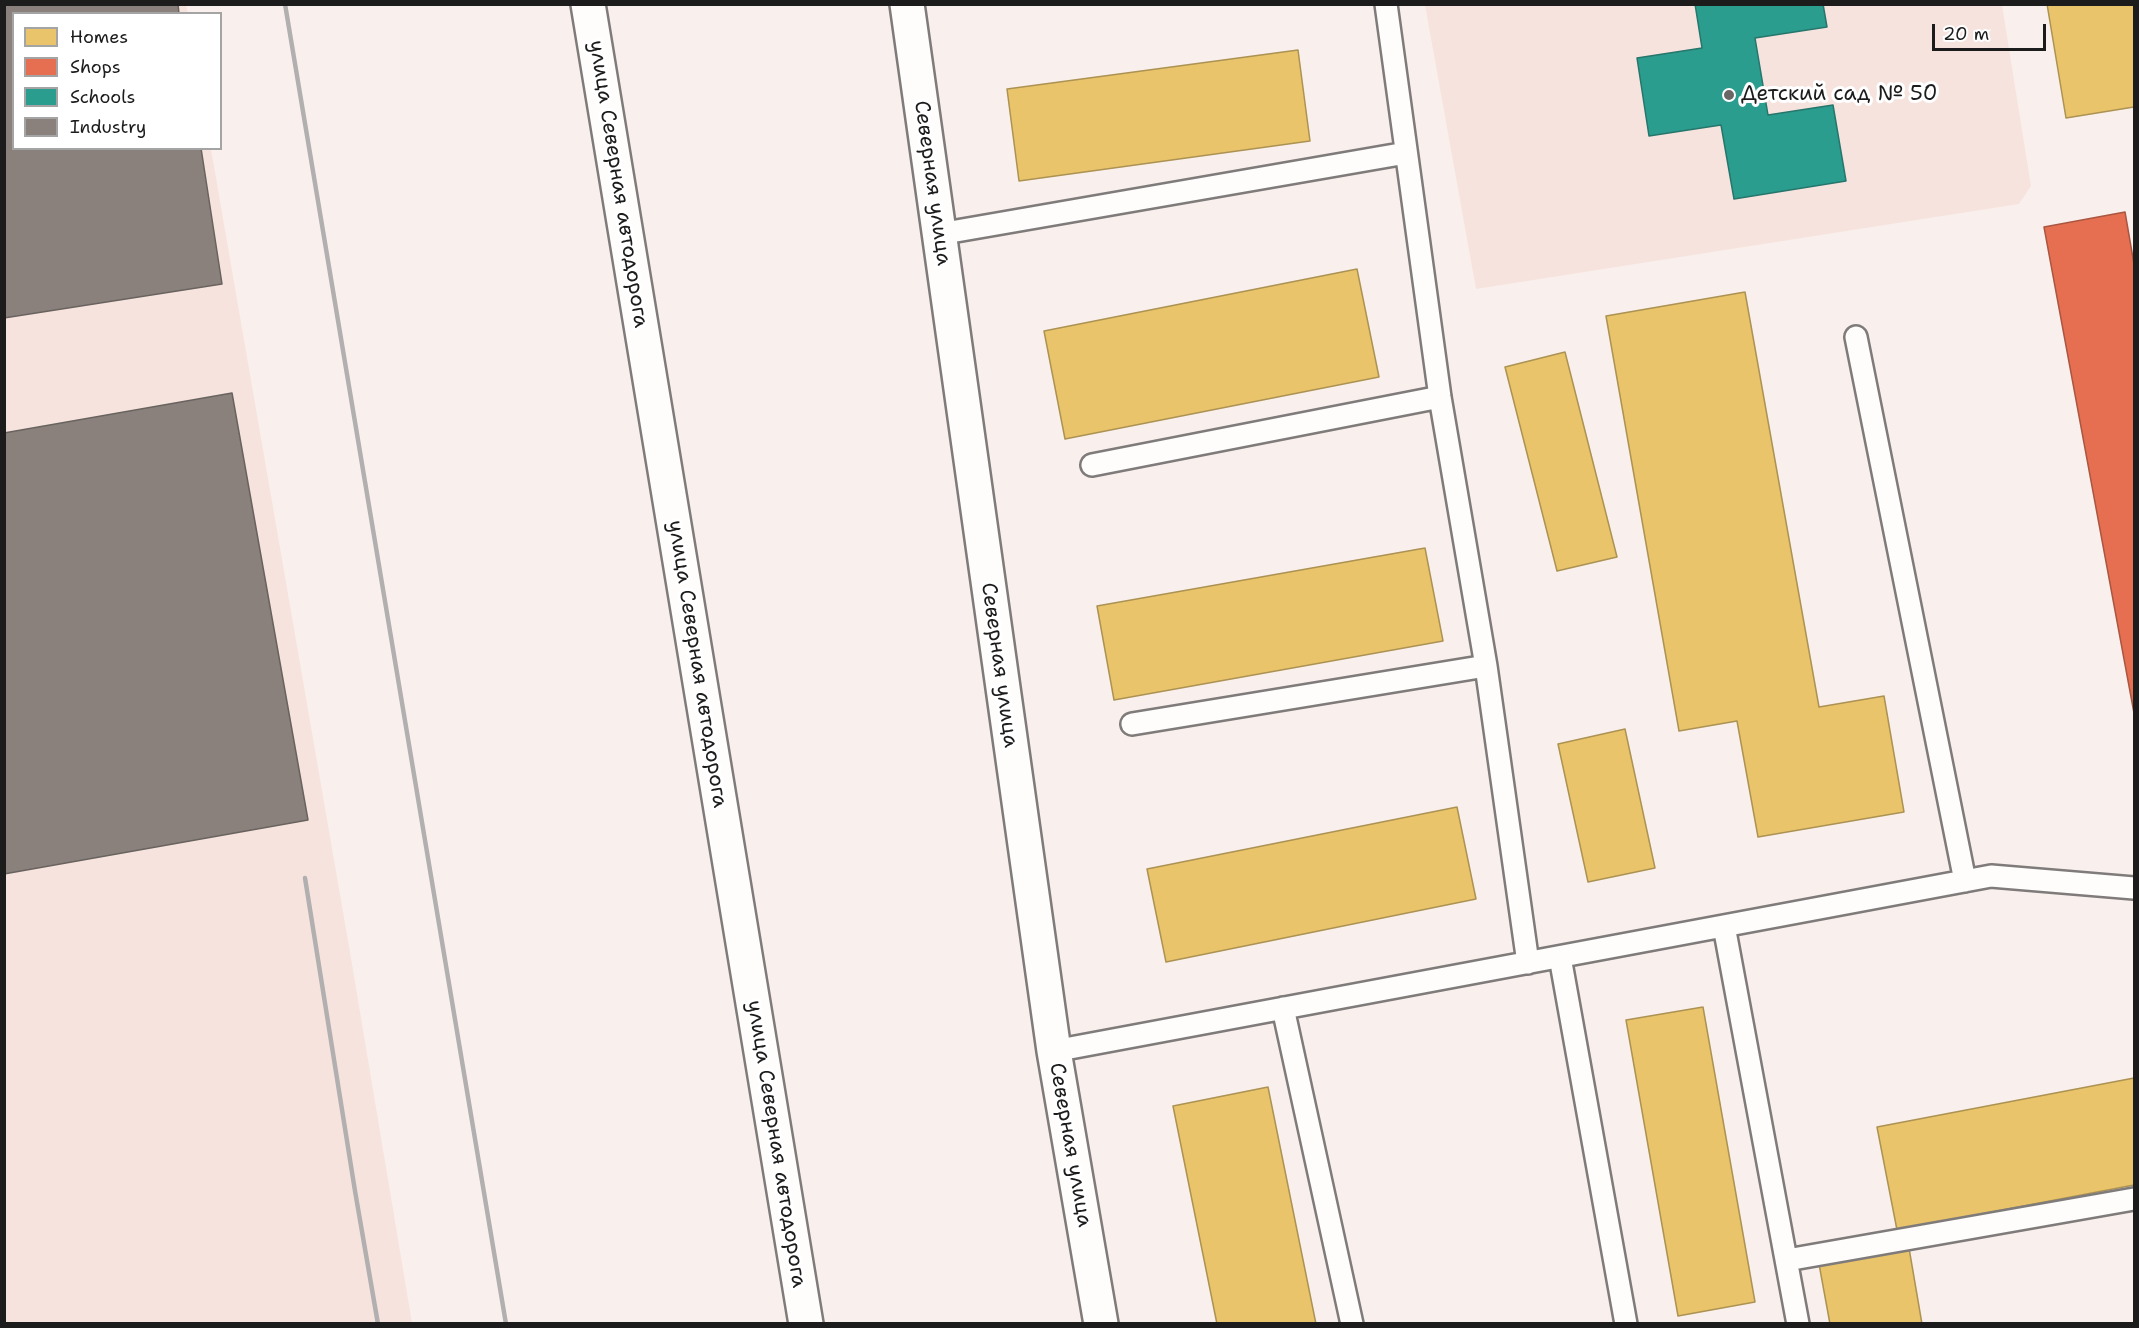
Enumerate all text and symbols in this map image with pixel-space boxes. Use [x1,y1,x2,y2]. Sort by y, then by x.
legend [12,12,222,150]
scale bar [1935,12,2049,50]
text: 20 m [1943,22,1989,46]
text: Homes [70,25,128,49]
street label: улица Северная автодорога [583,38,653,330]
text: Shops [70,55,121,79]
place label: Детский сад № 50 [1741,82,1937,108]
text: Schools [70,85,136,109]
marker: Детский сад № 50 [1722,88,1736,102]
street label: Северная улица [908,99,956,267]
text: Industry [70,115,146,139]
street label: улица Северная автодорога [662,518,732,810]
street label: Северная улица [975,581,1023,749]
street label: улица Северная автодорога [741,998,811,1290]
street label: Северная улица [1043,1061,1097,1229]

